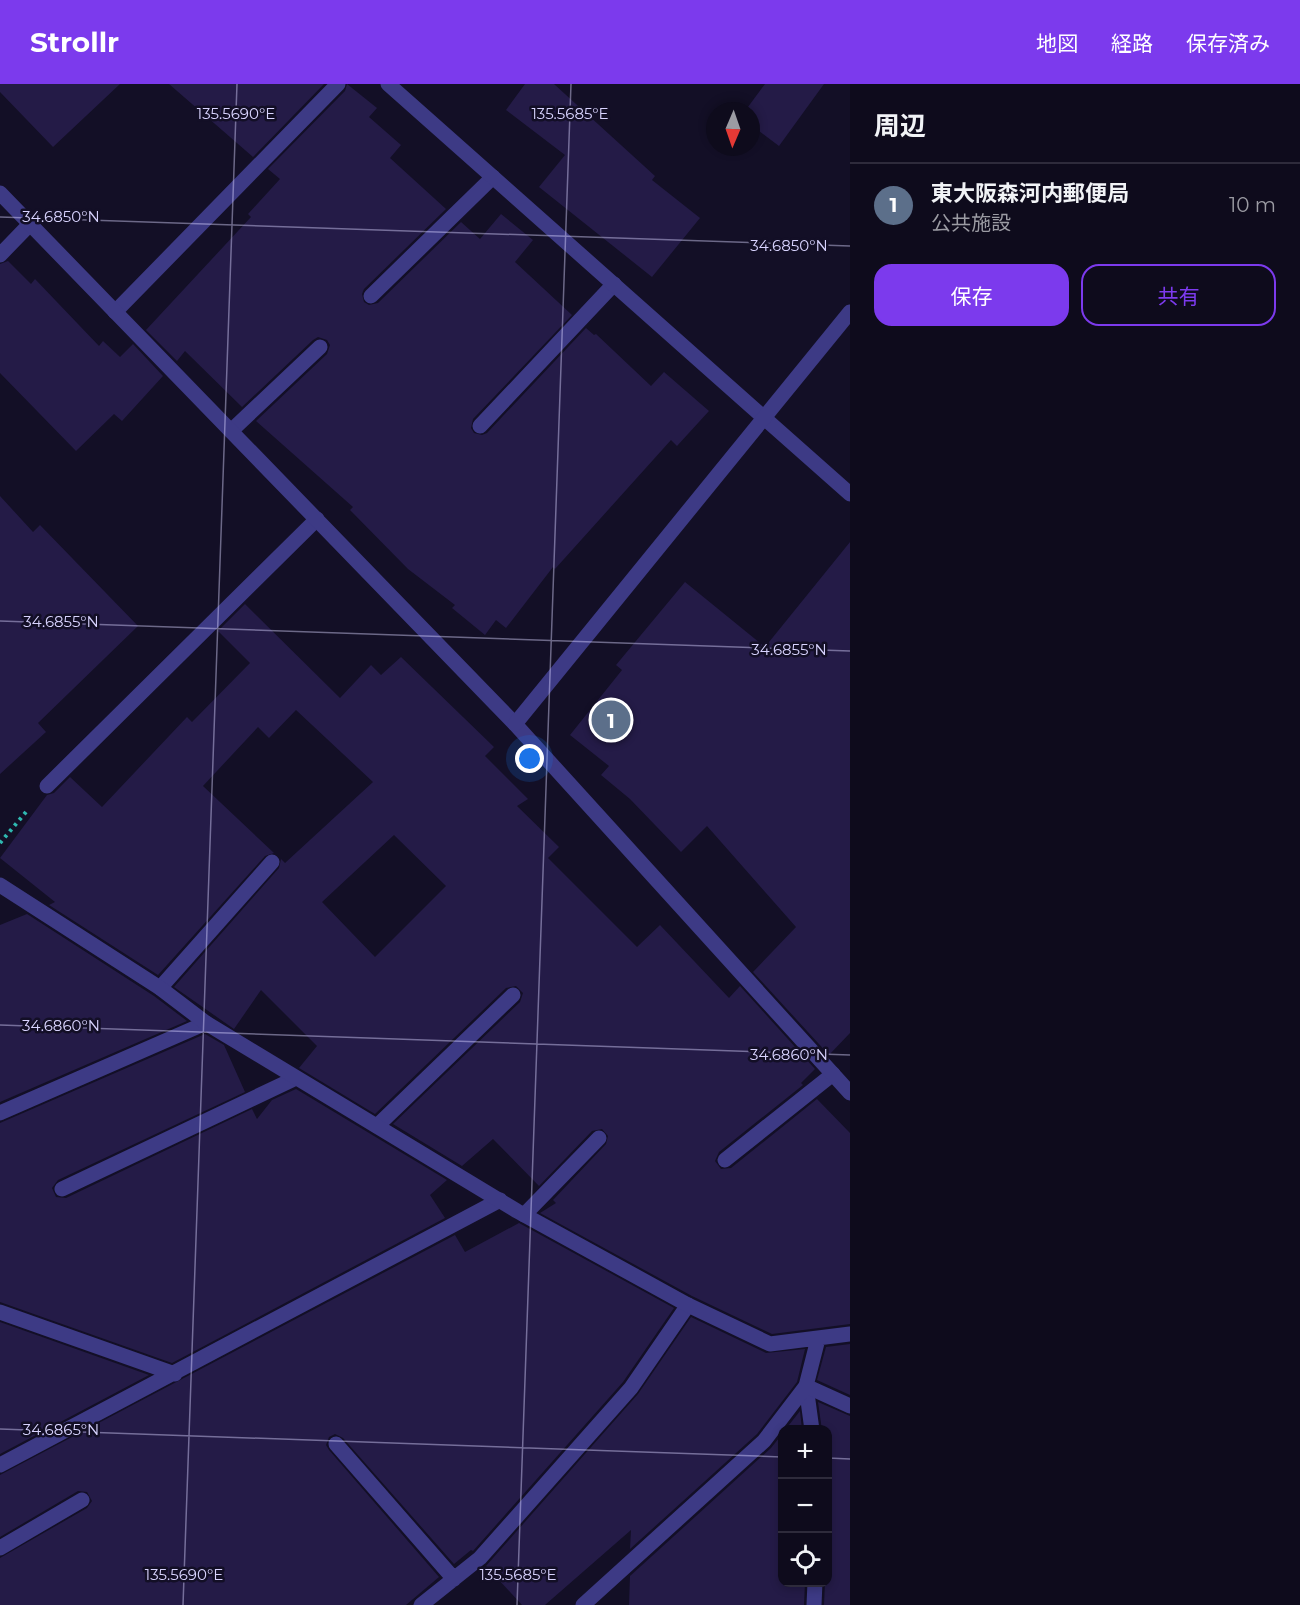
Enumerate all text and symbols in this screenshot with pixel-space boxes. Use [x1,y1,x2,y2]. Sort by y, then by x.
text: Strollr [30,25,119,59]
text: 地図 [1036,31,1078,56]
text: 経路 [1111,31,1153,56]
text: 保存済み [1186,31,1270,56]
north arrow [706,102,760,156]
text: 135.5690°E [197,104,275,123]
text: 135.5685°E [531,104,609,123]
text: 周辺 [874,110,926,142]
text: 東大阪森河内郵便局 [931,180,1129,207]
text: 1 [890,193,897,217]
text: 10 m [1229,193,1276,217]
text: 34.6850°N [22,207,100,226]
text: 公共施設 [931,211,1011,235]
text: 34.6850°N [750,236,828,255]
button: 保存 [874,264,1069,326]
button: 共有 [1081,264,1276,326]
text: 34.6855°N [23,612,99,631]
text: 34.6855°N [751,640,827,659]
pin: 1 [592,698,630,742]
your location [515,744,544,773]
text: 34.6860°N [22,1016,100,1035]
text: 34.6860°N [750,1045,828,1064]
text: 34.6865°N [23,1420,99,1439]
map controls [778,1425,832,1587]
button: + [778,1425,832,1479]
button: − [778,1479,832,1533]
button: locate [778,1533,832,1587]
text: 135.5690°E [145,1565,223,1584]
text: 135.5685°E [479,1565,557,1584]

